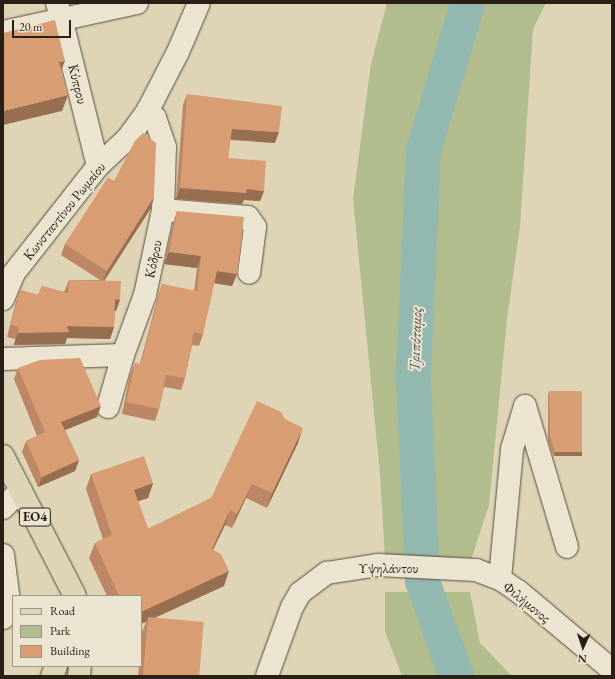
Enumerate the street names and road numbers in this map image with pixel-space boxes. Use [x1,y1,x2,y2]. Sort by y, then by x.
street label: Κύπρου [65,62,91,106]
street label: Κωνσταντίνου Ρωμαίου [19,159,109,263]
street label: Κόδρου [141,238,165,280]
road number: ΕΟ4 [18,506,52,528]
street label: Υψηλάντου [358,560,418,576]
street label: Φιλήμονος [500,578,554,626]

